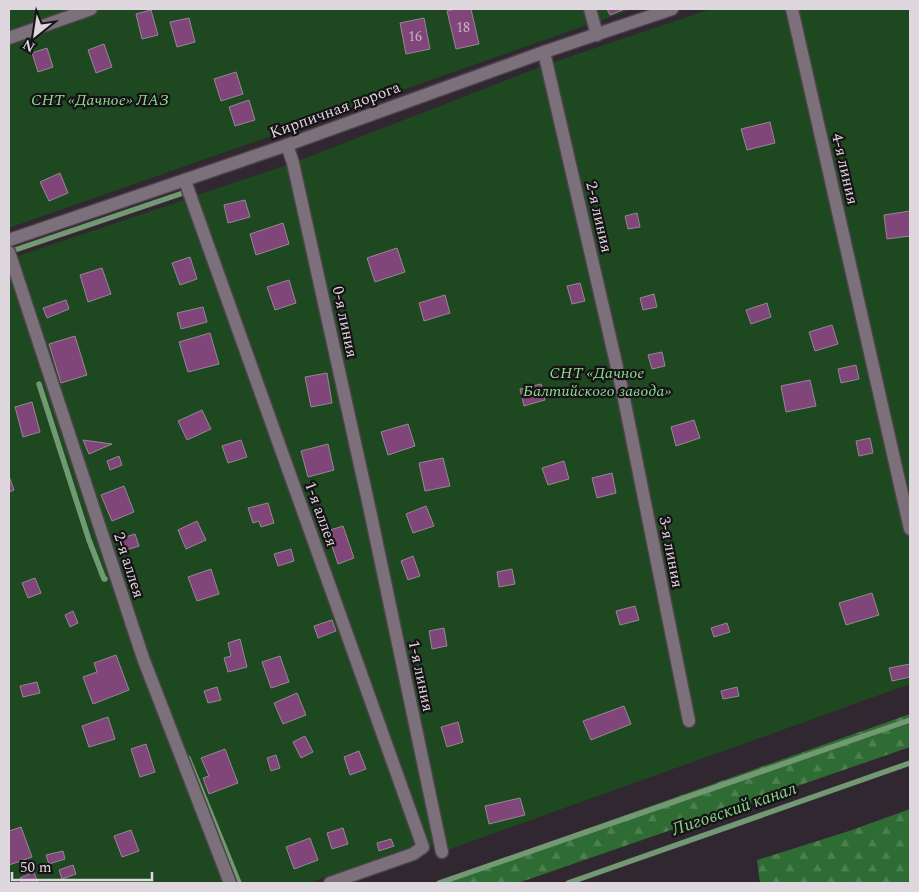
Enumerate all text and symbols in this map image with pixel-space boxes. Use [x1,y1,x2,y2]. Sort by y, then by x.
north arrow [10,10,60,60]
house number: 18 [456,17,470,38]
house number: 16 [408,26,422,47]
text: N [19,34,39,58]
street label: Кирпичная дорога [266,75,404,145]
park label: СНТ «Дачное» ЛАЗ [31,88,169,112]
street label: 4-я линия [825,131,865,207]
street label: 2-я линия [579,179,619,255]
street label: 0-я линия [326,284,364,360]
park label: СНТ «Дачное Балтийского завода» [523,361,671,403]
street label: 1-я аллея [298,478,344,550]
street label: 3-я линия [652,514,690,590]
street label: 2-я аллея [107,529,151,601]
street label: 1-я линия [402,638,440,714]
water label: Лиговский канал [667,775,800,843]
scale bar [12,850,152,882]
text: 50 m [20,856,52,879]

